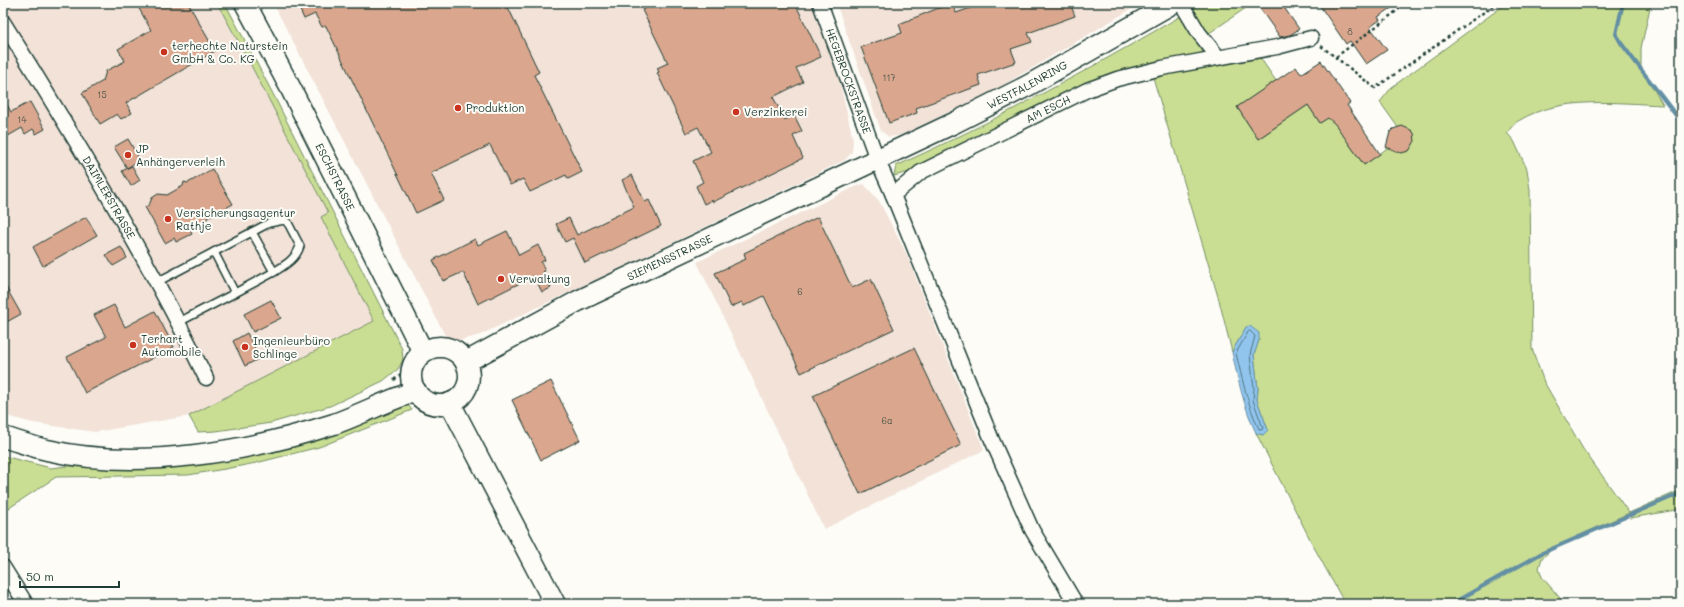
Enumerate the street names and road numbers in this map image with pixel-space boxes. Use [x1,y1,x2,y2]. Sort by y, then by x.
street label: HEGEBROCKSTRASSE [823,26,875,136]
street label: WESTFALENRING [984,57,1070,112]
street label: AM ESCH [1023,91,1073,126]
street label: ESCHSTRASSE [312,140,359,213]
street label: DAIMLERSTRASSE [79,153,139,242]
street label: SIEMENSSTRASSE [624,231,715,284]

